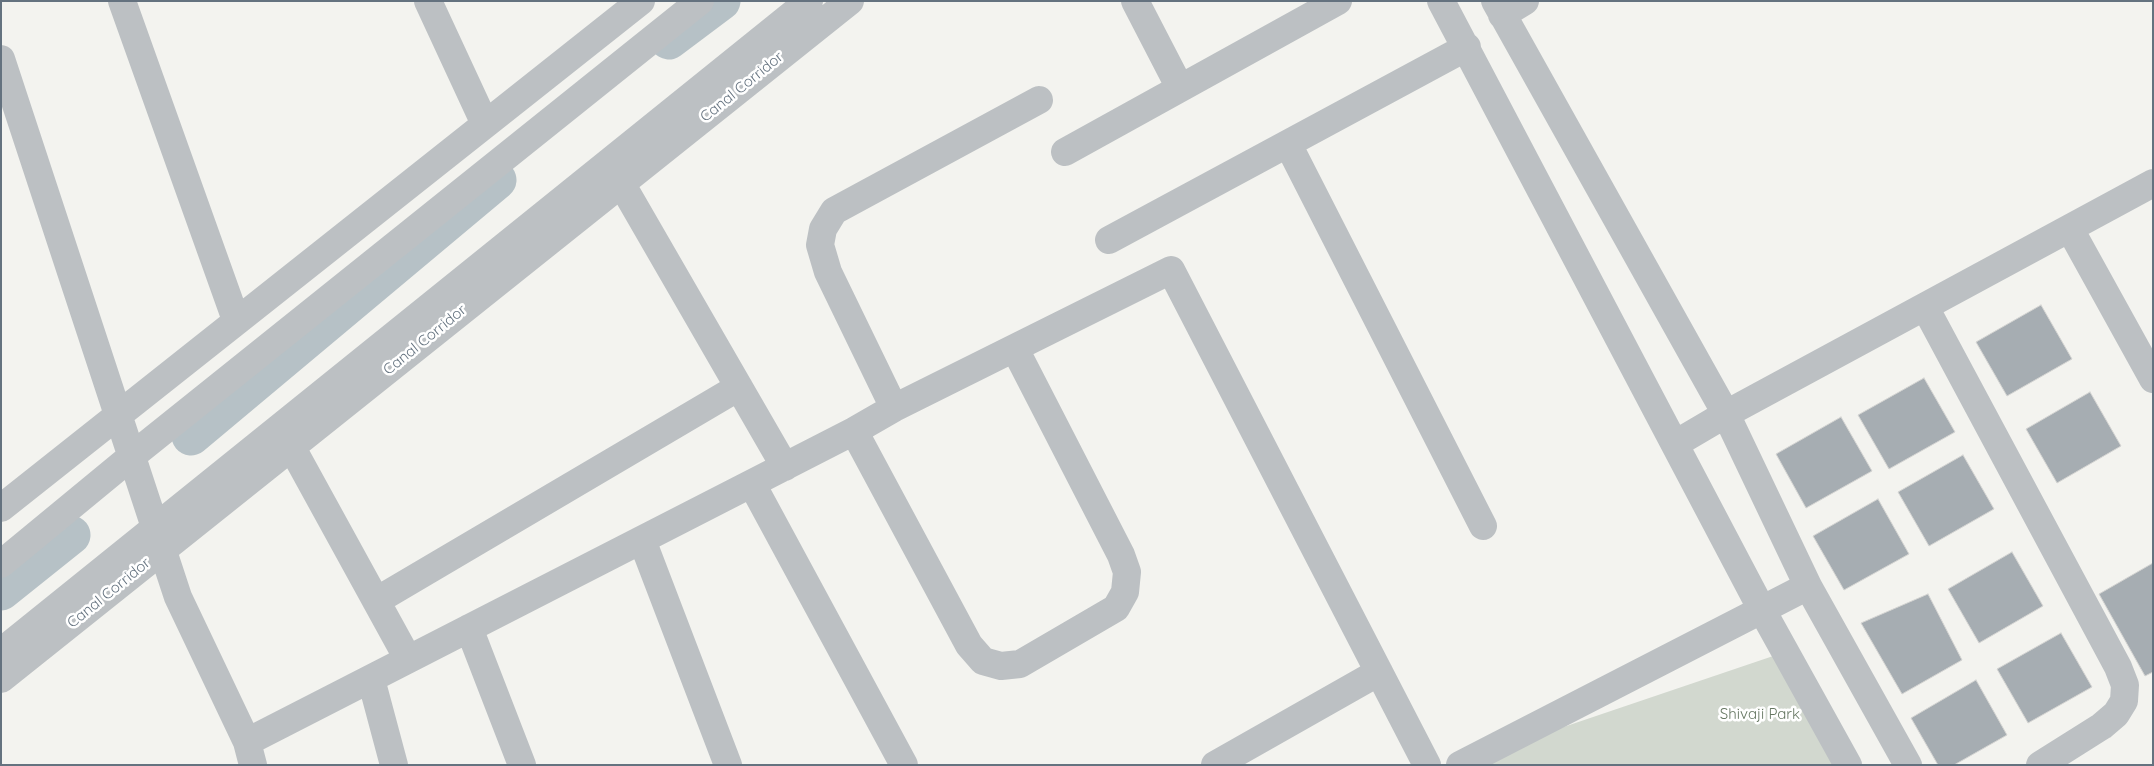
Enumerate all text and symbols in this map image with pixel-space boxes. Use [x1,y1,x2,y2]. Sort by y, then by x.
street label: Canal Corridor [697,48,787,126]
street label: Canal Corridor [380,301,470,379]
street label: Canal Corridor [64,554,154,632]
park label: Shivaji Park [1720,705,1800,723]

